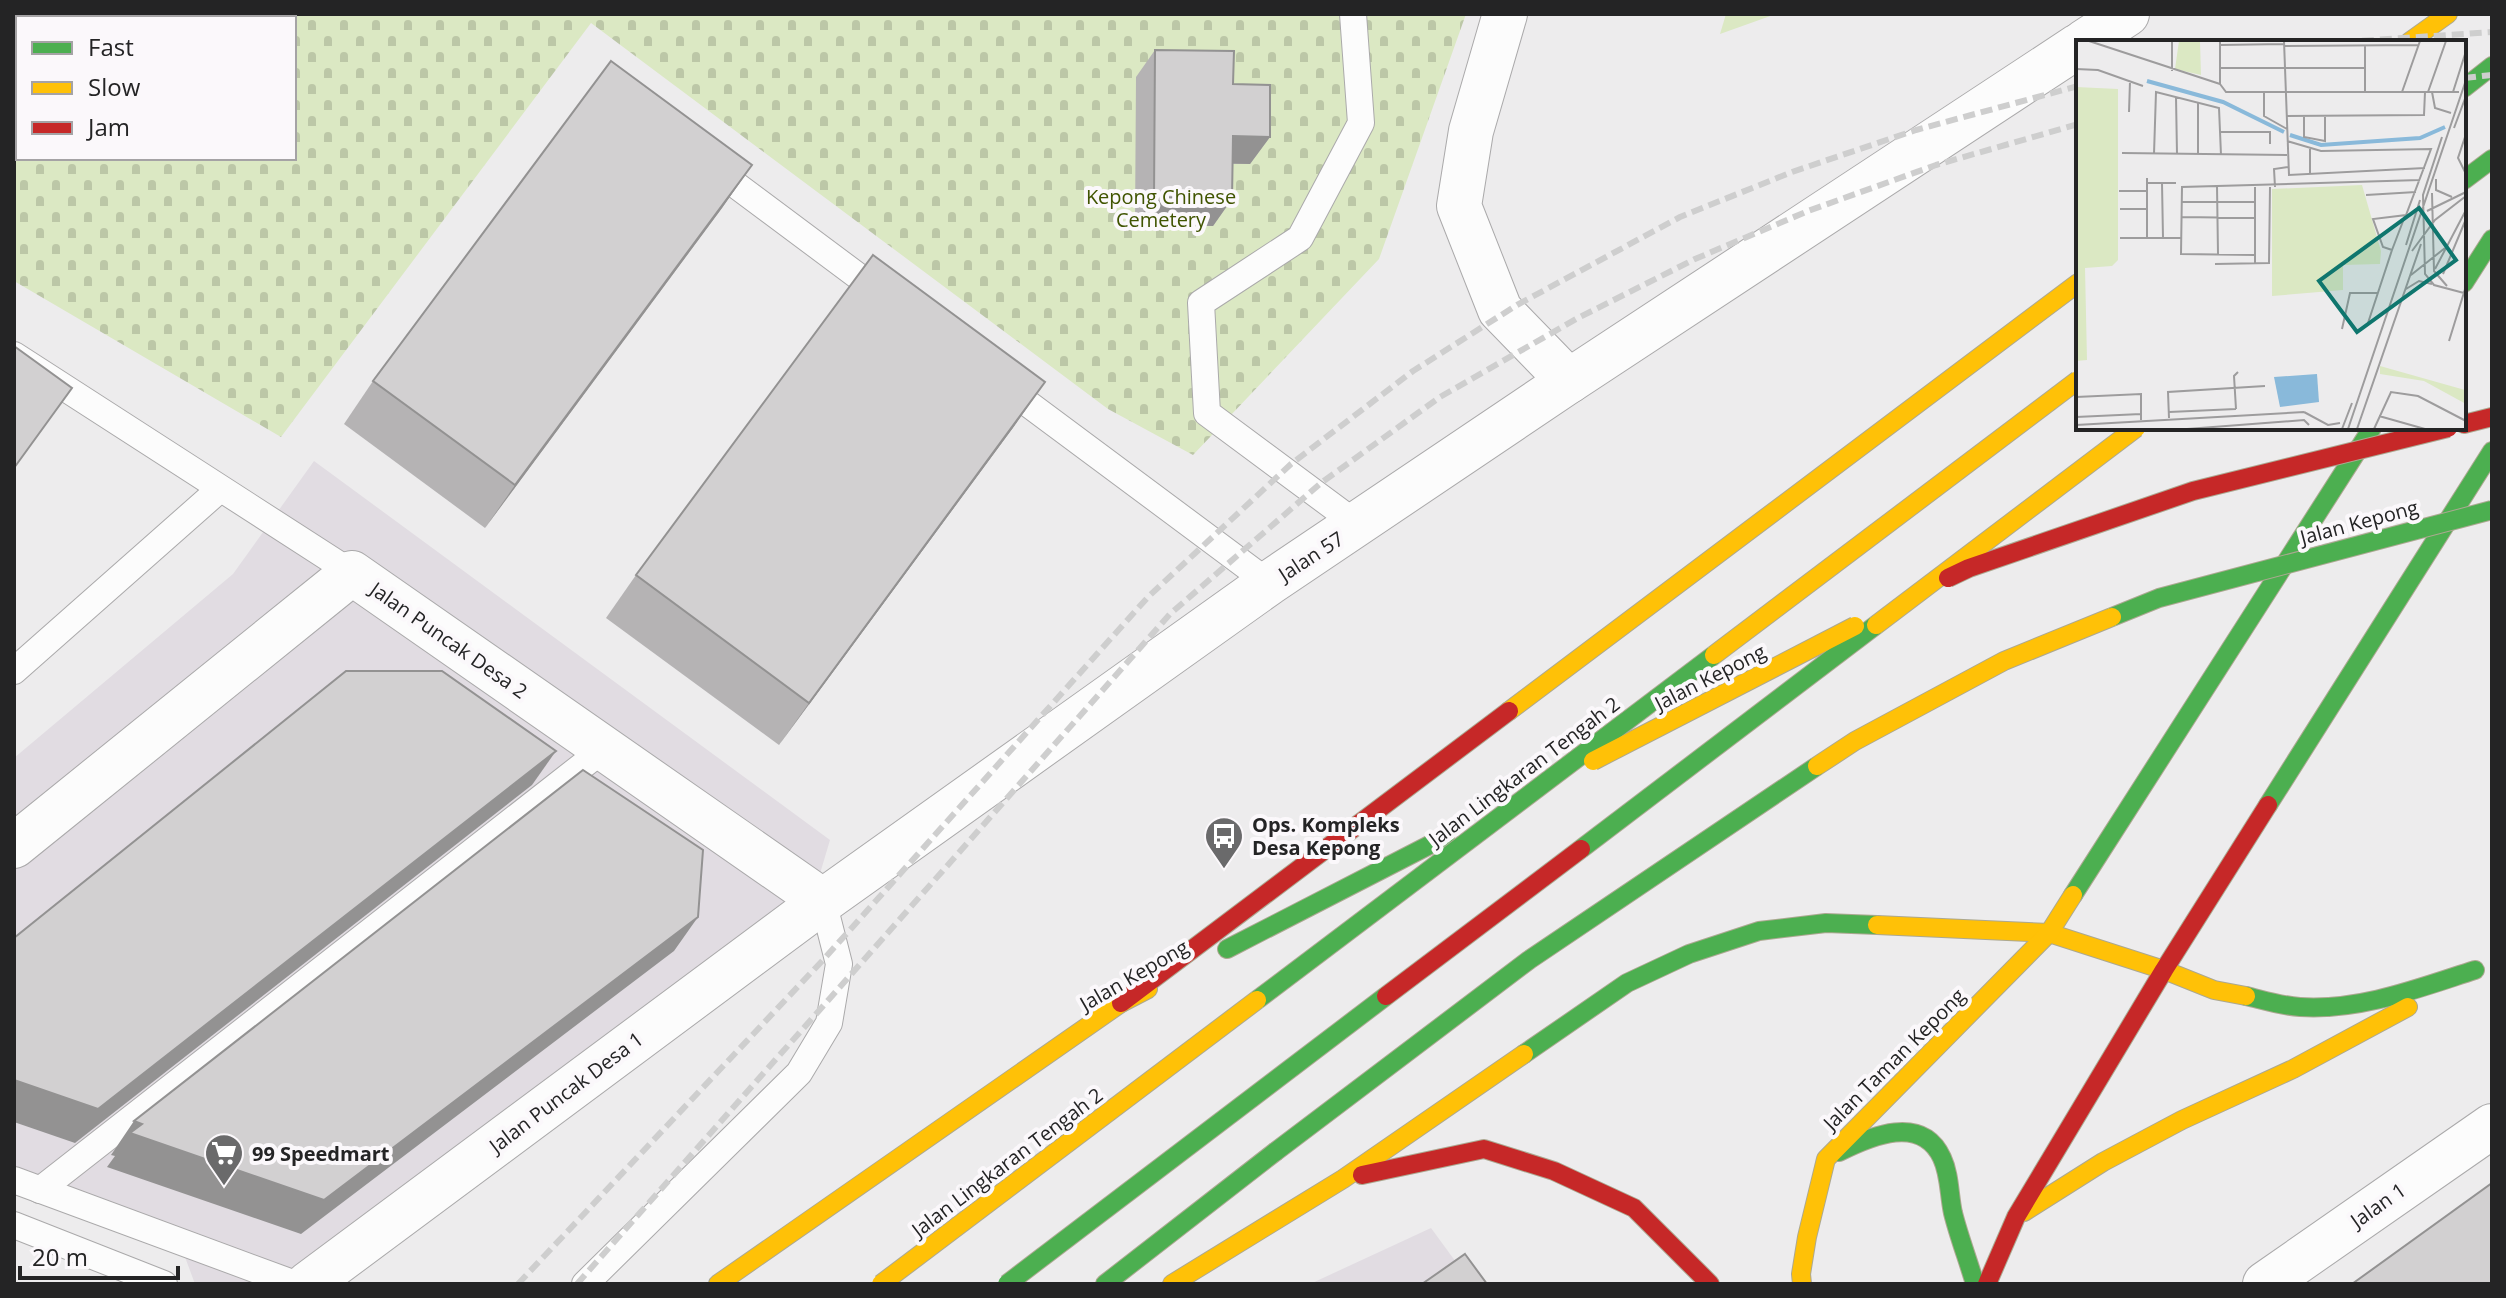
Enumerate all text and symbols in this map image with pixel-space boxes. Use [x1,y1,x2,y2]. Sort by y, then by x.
legend [16,16,296,160]
text: Fast [88,30,134,63]
inset map [2076,40,2466,430]
text: Slow [88,70,141,103]
text: Jam [86,110,130,143]
park label: Kepong Chinese Cemetery [1086,183,1236,233]
street label: Jalan Kepong [2295,493,2421,551]
street label: Jalan 57 [1271,525,1349,588]
street label: Jalan Puncak Desa 2 [363,574,533,704]
street label: Jalan Kepong [1648,637,1770,717]
street label: Jalan Lingkaran Tengah 2 [1421,690,1625,853]
place label: Ops. Kompleks Desa Kepong [1252,811,1400,861]
bus stop icon: Ops. Kompleks Desa Kepong [1203,815,1245,870]
street label: Jalan Kepong [1073,933,1193,1018]
street label: Jalan Taman Kepong [1816,982,1971,1137]
street label: Jalan Puncak Desa 1 [482,1025,648,1160]
street label: Jalan Lingkaran Tengah 2 [904,1081,1108,1244]
supermarket icon: 99 Speedmart [203,1132,245,1187]
place label: 99 Speedmart [252,1140,390,1167]
street label: Jalan 1 [2343,1176,2411,1235]
scale bar [20,1230,178,1280]
text: 20 m [32,1240,88,1273]

